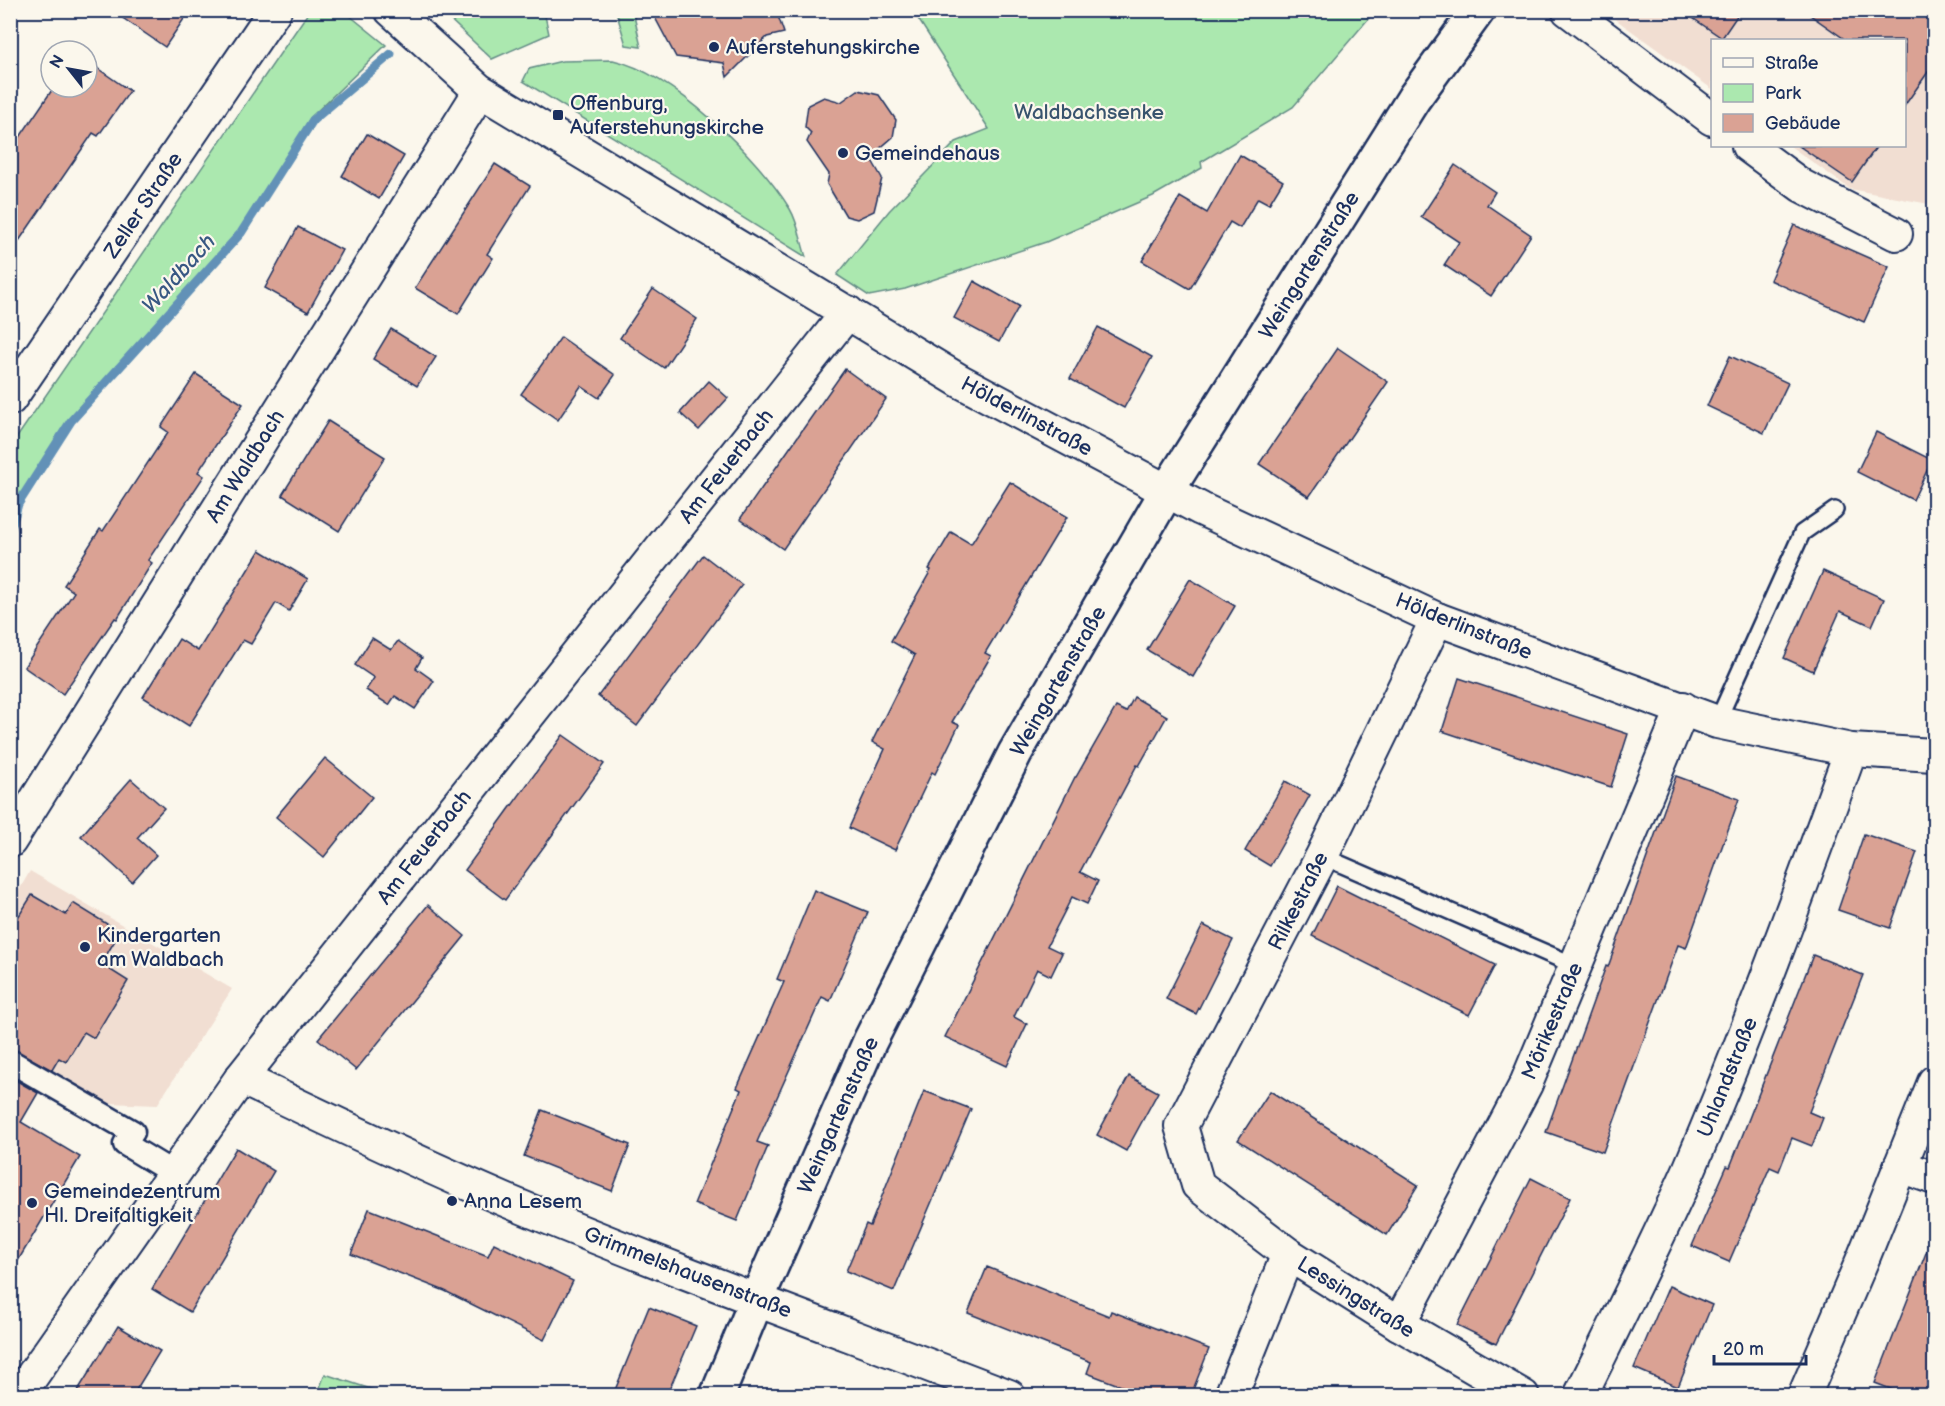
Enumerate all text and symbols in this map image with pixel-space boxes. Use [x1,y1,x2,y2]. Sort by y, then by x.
place label: Auferstehungskirche [726,35,920,60]
north arrow [39,39,99,99]
legend [1711,39,1906,147]
marker: Auferstehungskirche [707,40,721,54]
text: N [46,52,69,72]
text: Straße [1765,53,1819,74]
text: Park [1765,83,1801,104]
place label: Offenburg, Auferstehungskirche [570,91,764,140]
park label: Waldbachsenke [1014,100,1164,125]
marker: Offenburg, Auferstehungskirche [551,108,565,122]
text: Gebäude [1765,113,1841,134]
place label: Gemeindehaus [855,141,1000,166]
marker: Gemeindehaus [836,146,850,160]
street label: Zeller Straße [98,148,188,264]
street label: Weingartenstraße [1254,187,1365,344]
water label: Waldbach [136,229,222,319]
street label: Hölderlinstraße [957,371,1097,462]
street label: Am Feuerbach [674,404,779,529]
street label: Am Waldbach [201,405,290,527]
street label: Hölderlinstraße [1392,588,1536,665]
street label: Weingartenstraße [1005,602,1112,761]
street label: Am Feuerbach [372,785,477,910]
street label: Rilkestraße [1263,848,1334,955]
place label: Kindergarten am Waldbach [97,923,224,972]
marker: Kindergarten am Waldbach [78,940,92,954]
street label: Mörikestraße [1517,959,1588,1084]
street label: Uhlandstraße [1692,1013,1763,1141]
street label: Weingartenstraße [793,1033,884,1198]
place label: Gemeindezentrum Hl. Dreifaltigkeit [44,1179,220,1228]
place label: Anna Lesem [464,1189,582,1214]
marker: Anna Lesem [445,1194,459,1208]
marker: Gemeindezentrum Hl. Dreifaltigkeit [25,1196,39,1210]
street label: Grimmelshausenstraße [580,1221,795,1324]
street label: Lessingstraße [1292,1251,1419,1343]
scale bar [1714,1328,1806,1366]
text: 20 m [1723,1339,1764,1360]

